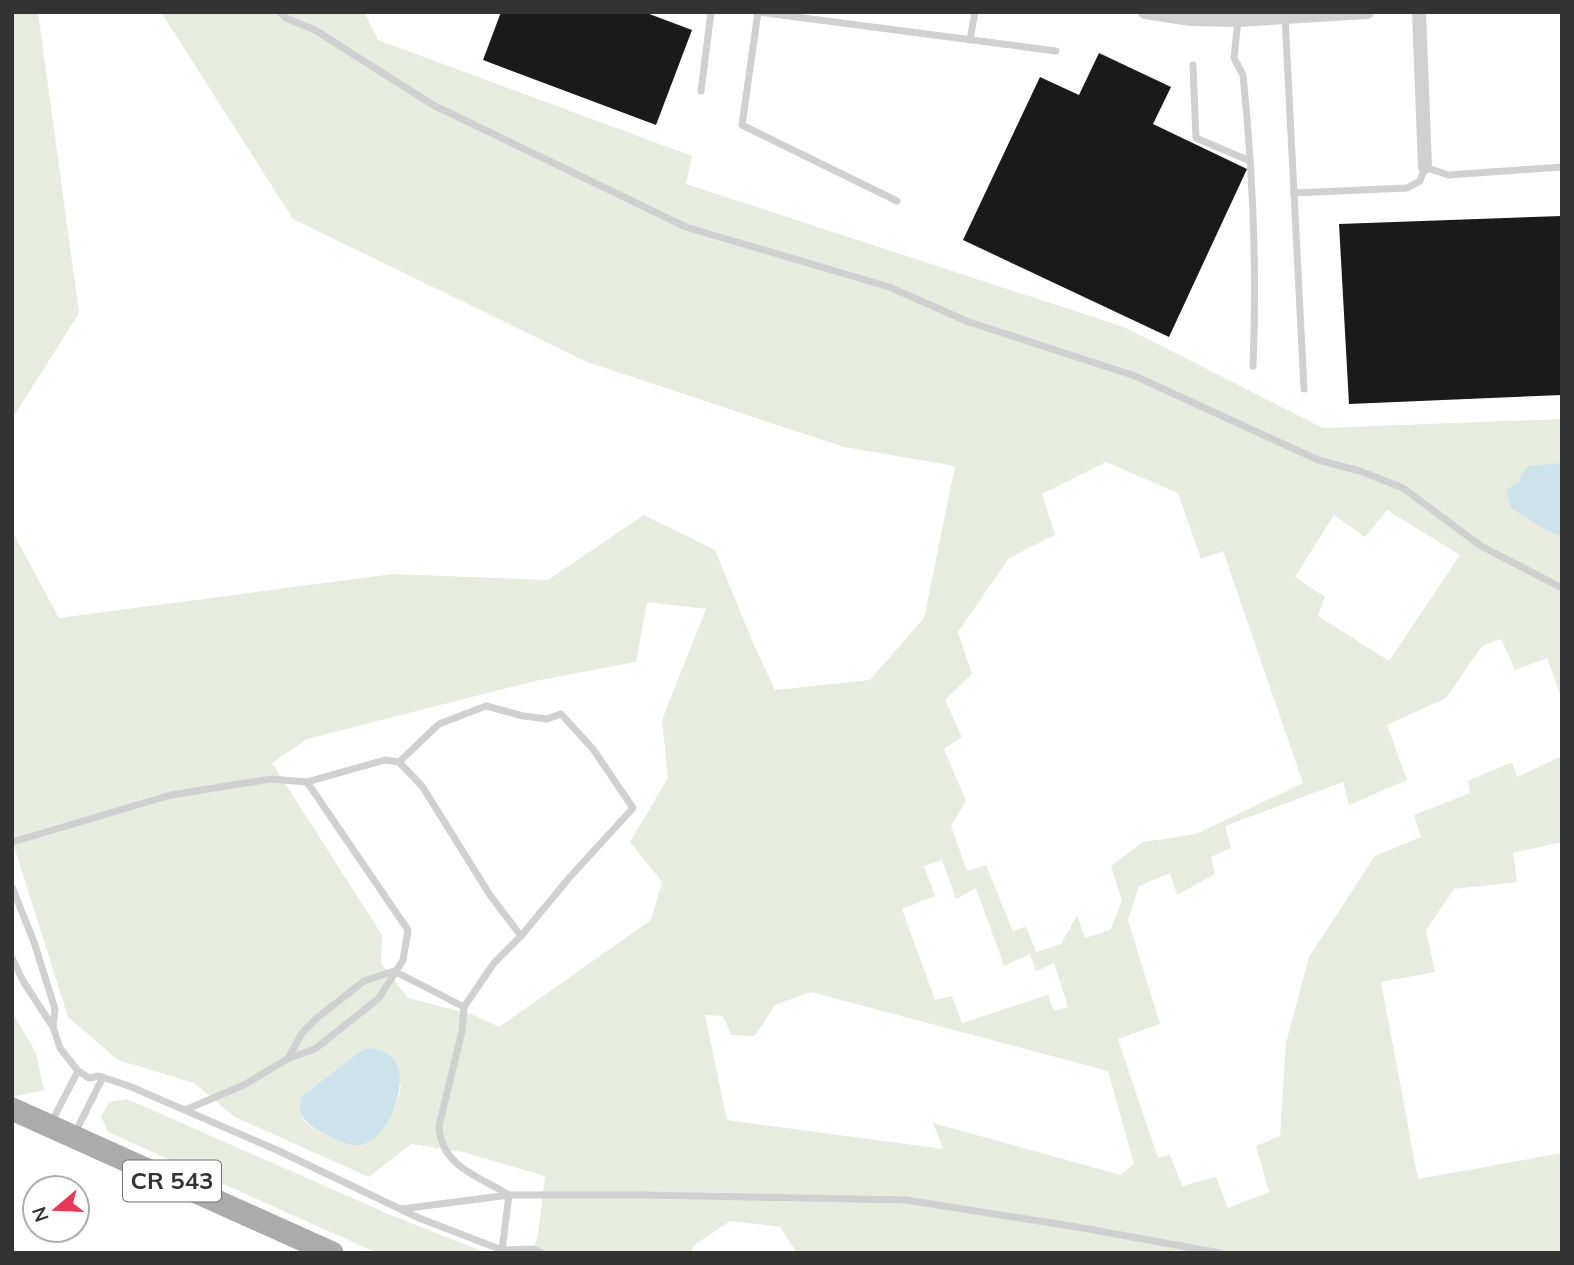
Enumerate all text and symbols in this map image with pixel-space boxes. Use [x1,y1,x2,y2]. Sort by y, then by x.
road number: CR 543 [123,1161,221,1202]
north arrow [21,1174,91,1244]
text: N [26,1204,54,1225]

